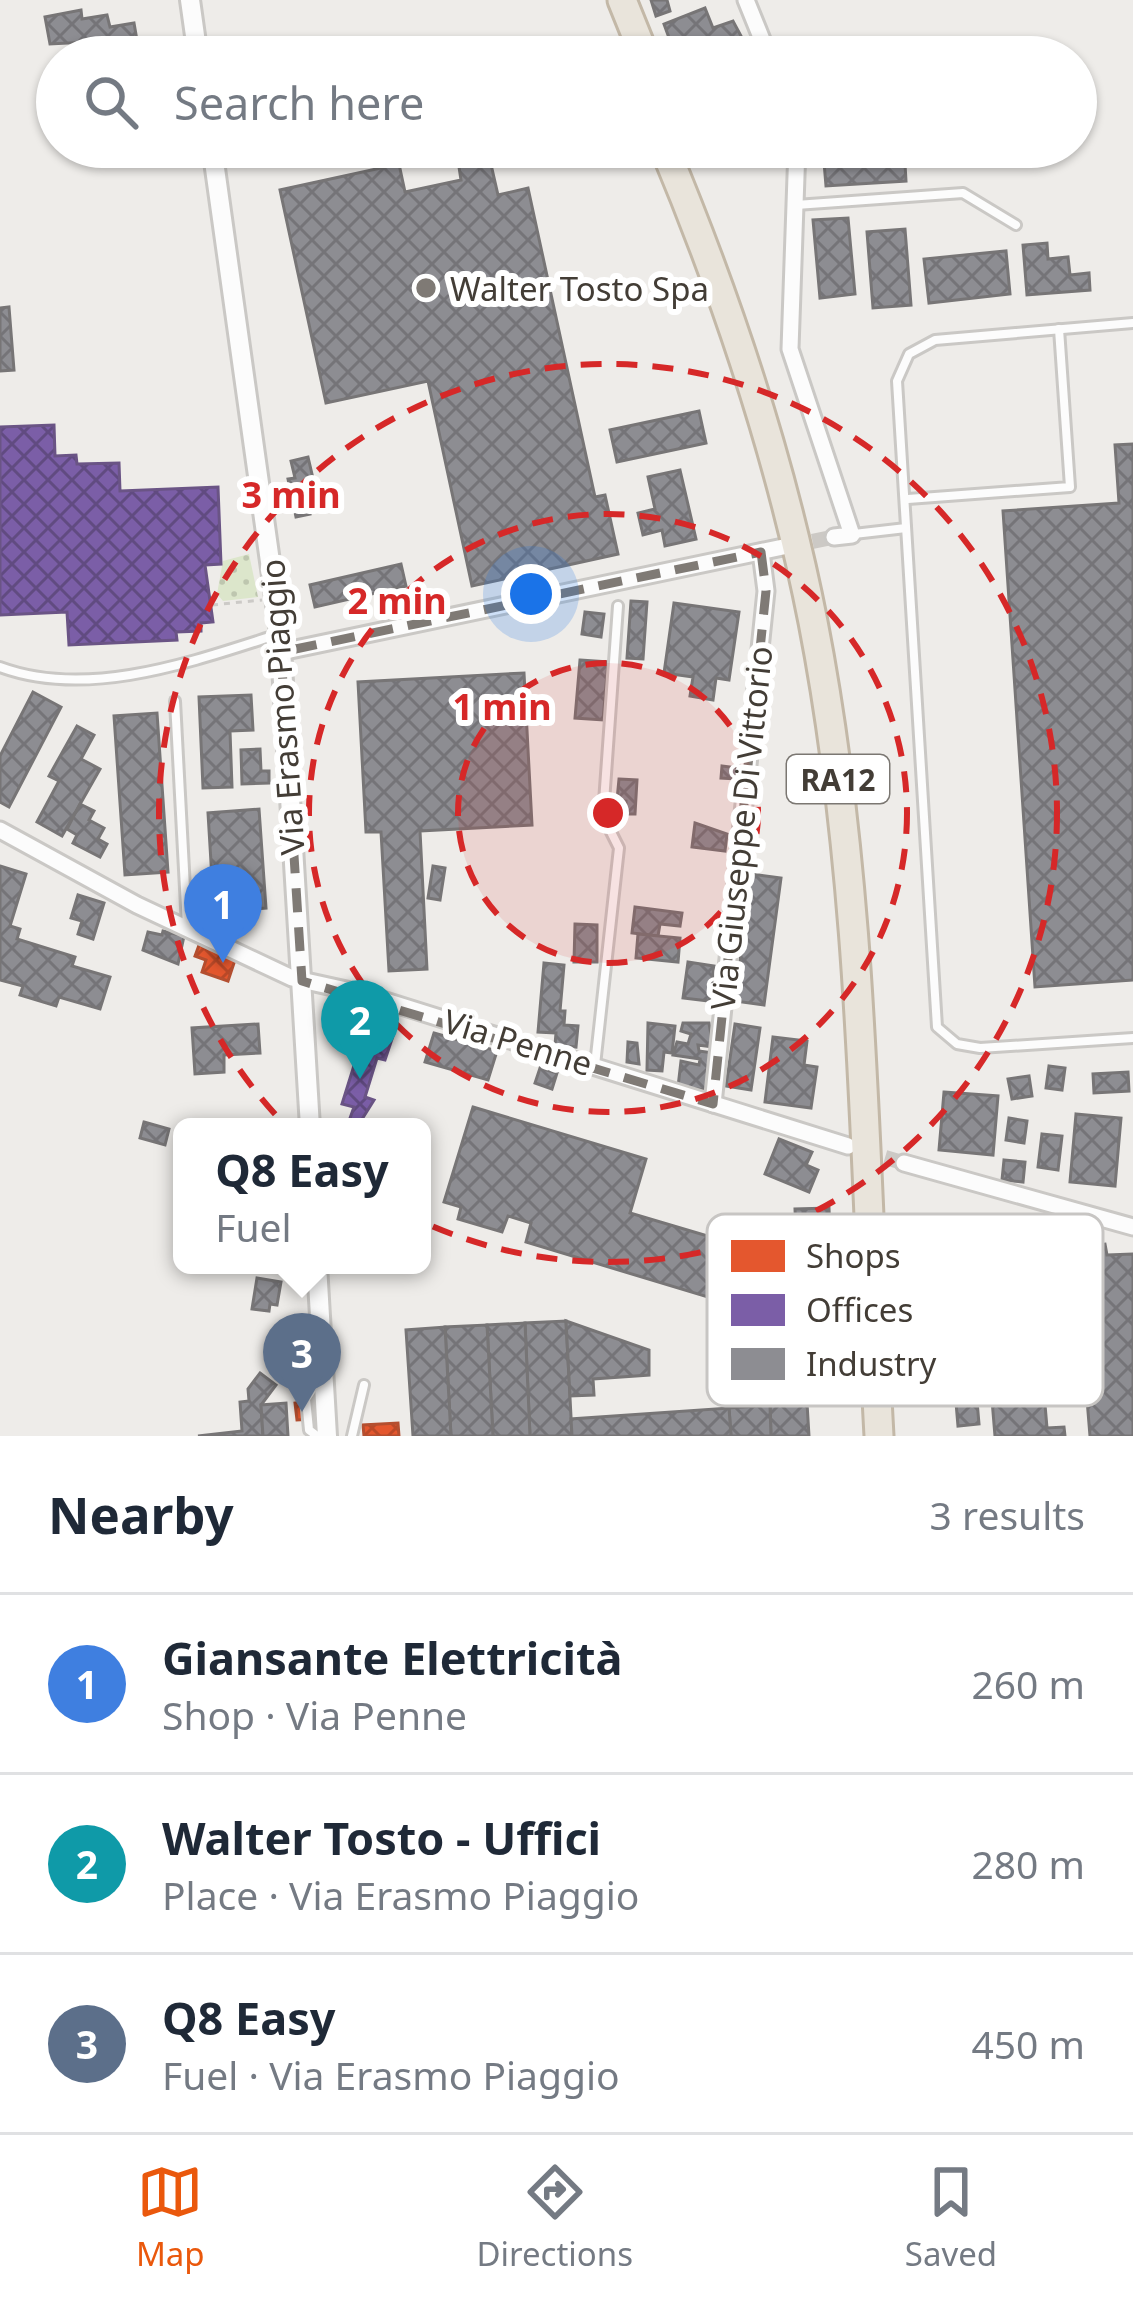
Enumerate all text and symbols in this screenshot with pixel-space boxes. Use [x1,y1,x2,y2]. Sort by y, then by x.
search box [36,36,1097,168]
icon: search [78,69,144,135]
text: Search here [174,72,424,133]
place label: Walter Tosto Spa [450,266,709,311]
marker: Walter Tosto Spa [413,275,439,301]
text: 3 min [241,470,341,519]
street label: Via Erasmo Piaggio [249,558,315,856]
your location [501,564,561,624]
text: 2 min [347,576,447,625]
street label: Via Giuseppe Di Vittorio [699,644,783,1012]
text: 1 min [452,682,552,731]
road number: RA12 [787,755,889,803]
centre of rings [587,792,629,834]
pin: 1 [184,864,262,963]
pin: 2 [321,980,399,1079]
street label: Via Penne [438,998,598,1086]
popup [173,1118,431,1274]
text: Q8 Easy [215,1139,389,1200]
text: Fuel [215,1200,292,1253]
legend [707,1214,1103,1406]
text: Shops [806,1233,901,1278]
text: Offices [806,1287,913,1332]
pin: 3 [263,1313,341,1412]
text: Industry [806,1341,937,1386]
text: Nearby [48,1479,234,1549]
text: 3 results [930,1488,1085,1541]
text: Giansante Elettricità [162,1627,622,1688]
text: 1 [76,1657,98,1710]
text: 260 m [971,1657,1085,1710]
text: Shop · Via Penne [162,1688,467,1741]
text: Walter Tosto - Uffici [162,1807,601,1868]
text: 2 [76,1837,98,1890]
text: 280 m [971,1837,1085,1890]
text: Place · Via Erasmo Piaggio [162,1868,639,1921]
text: Q8 Easy [162,1987,335,2048]
text: 3 [76,2017,98,2070]
text: 450 m [971,2017,1085,2070]
text: Fuel · Via Erasmo Piaggio [162,2048,620,2101]
tab: Map [136,2159,205,2276]
tab: Directions [476,2159,633,2276]
tab: Saved [905,2159,997,2276]

